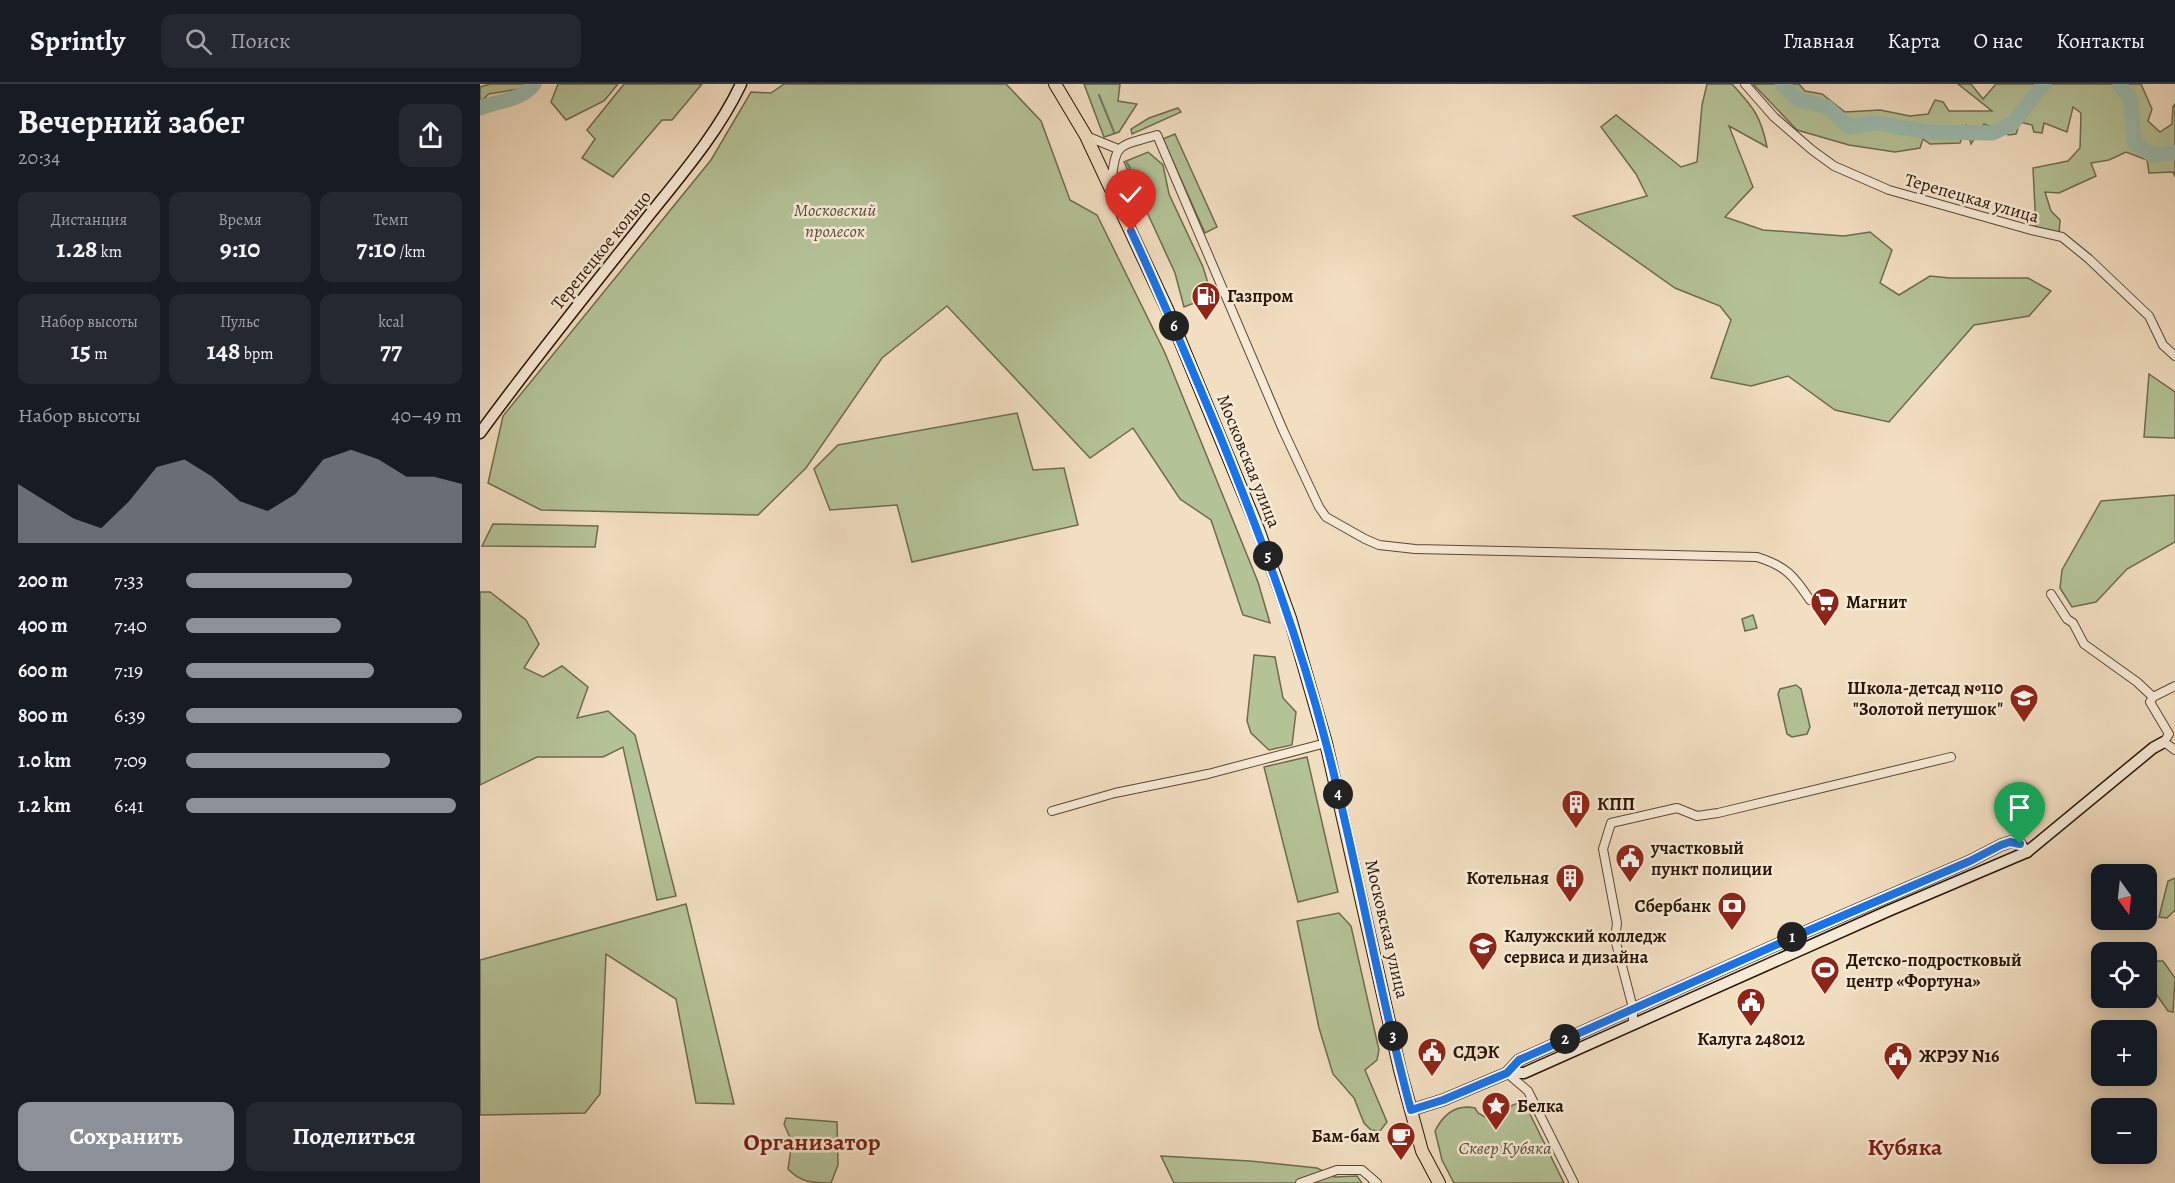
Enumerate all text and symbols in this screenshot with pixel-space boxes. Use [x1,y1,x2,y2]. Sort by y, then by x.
search box [161,14,581,68]
text: Sprintly [30,22,125,60]
icon: search [182,25,215,58]
text: Поиск [230,26,290,56]
text: Главная [1783,27,1855,55]
text: Карта [1888,27,1940,55]
text: О нас [1973,27,2023,55]
text: Контакты [2056,27,2145,55]
text: Вечерний забег [18,99,245,144]
button: share [399,104,462,167]
text: 20:34 [18,144,60,171]
street label: Терепецкая улица [1902,167,2043,229]
pin [1105,169,1156,231]
icon: check [1114,178,1147,211]
street label: Терепецкое кольцо [545,185,657,315]
park label: Московский пролесок [794,198,876,243]
text: Дистанция [51,209,127,231]
text: Время [218,209,262,231]
text: Темп [374,209,408,231]
text: 1.28 [56,231,98,266]
text: 9:10 [220,231,260,266]
text: 7:10 [356,231,396,266]
text: km [98,241,122,263]
text: /km [396,241,426,263]
fuel station icon: Газпром [1190,280,1222,322]
place label: Газпром [1227,284,1293,308]
text: Набор высоты [40,311,138,333]
text: Пульс [220,311,260,333]
text: kcal [378,311,404,333]
pin: 6 [1159,311,1189,341]
text: 6 [1170,315,1178,337]
text: 15 [71,333,91,368]
text: 148 [206,333,240,368]
text: 77 [380,333,402,368]
text: m [91,343,107,365]
text: bpm [240,343,274,365]
street label: Московская улица [1211,391,1287,532]
text: Набор высоты [18,402,141,429]
text: 40–49 m [391,402,462,429]
pin: 5 [1253,541,1283,571]
text: 5 [1265,545,1271,567]
text: 200 m [18,567,68,594]
text: 7:33 [114,567,144,594]
supermarket icon: Магнит [1809,586,1841,628]
place label: Магнит [1846,590,1907,614]
text: 400 m [18,612,68,639]
text: 7:40 [114,612,147,639]
text: 600 m [18,657,68,684]
text: 7:19 [114,657,143,684]
place label: Школа-детсад №110 "Золотой петушок" [1847,676,2003,721]
school or university icon: Школа-детсад №110 "Золотой петушок" [2008,682,2040,724]
text: 800 m [18,702,68,729]
text: 6:39 [114,702,145,729]
text: 1.0 km [18,747,71,774]
text: 7:09 [114,747,147,774]
pin: 4 [1323,779,1353,809]
pin [1994,782,2045,844]
text: 4 [1334,783,1342,805]
building icon: КПП [1560,788,1592,830]
icon: arrive [2003,791,2036,824]
text: 1.2 km [18,792,71,819]
text: 6:41 [114,792,144,819]
place label: КПП [1597,792,1635,816]
place label: участковый пункт полиции [1650,836,1773,881]
public building icon: участковый пункт полиции [1614,842,1646,884]
street label: Московская улица [1359,857,1415,1001]
building icon: Котельная [1554,862,1586,904]
north arrow [2091,864,2157,930]
map controls [2091,864,2157,1164]
place label: Котельная [1466,866,1549,890]
bank icon: Сбербанк [1716,890,1748,932]
place label: Сбербанк [1634,894,1711,918]
pin: 1 [1777,922,1807,952]
place label: Калужский колледж сервиса и дизайна [1504,924,1666,969]
text: 1 [1789,926,1795,948]
school or university icon: Калужский колледж сервиса и дизайна [1467,930,1499,972]
button: locate [2091,942,2157,1008]
place label: Детско-подростковый центр «Фортуна» [1846,948,2022,993]
sports icon: Детско-подростковый центр «Фортуна» [1809,954,1841,996]
public building icon: Калуга 248012 [1735,986,1767,1028]
button: + [2091,1020,2157,1086]
pin: 3 [1378,1021,1408,1051]
pin: 2 [1550,1024,1580,1054]
text: 3 [1390,1025,1396,1047]
place label: Калуга 248012 [1697,1027,1805,1051]
text: 2 [1561,1028,1569,1050]
public building icon: СДЭК [1416,1036,1448,1078]
place label: СДЭК [1453,1040,1500,1064]
public building icon: ЖРЭУ N16 [1882,1040,1914,1082]
place label: ЖРЭУ N16 [1919,1044,1999,1068]
place icon: Белка [1480,1090,1512,1132]
place label: Белка [1517,1094,1564,1118]
button: − [2091,1098,2157,1164]
button: Сохранить [18,1102,234,1171]
button: Поделиться [246,1102,462,1171]
cafe icon: Бам-бам [1385,1120,1417,1162]
place label: Бам-бам [1312,1124,1380,1148]
district label: Организатор [744,1126,881,1158]
district label: Кубяка [1868,1131,1943,1163]
park label: Сквер Кубяка [1458,1136,1552,1160]

